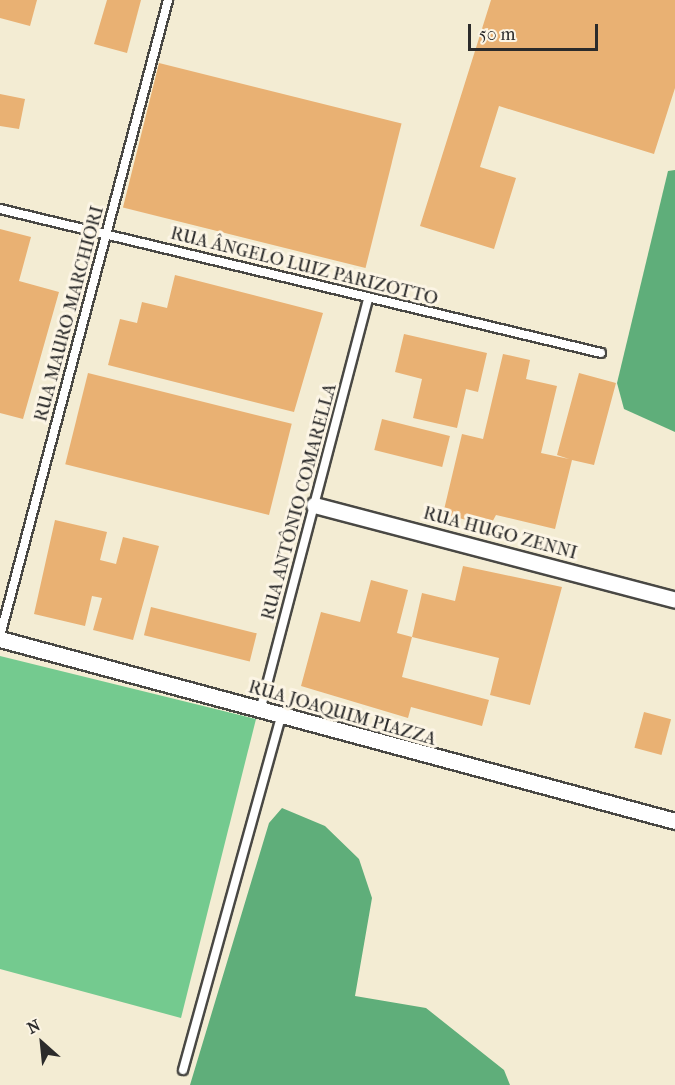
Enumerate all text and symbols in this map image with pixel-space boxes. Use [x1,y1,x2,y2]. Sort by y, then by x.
scale bar [471,12,602,50]
text: 50 m [479,24,515,45]
street label: RUA MAURO MARCHIORI [31,204,109,424]
street label: RUA ÂNGELO LUIZ PARIZOTTO [168,223,440,311]
street label: RUA ANTÔNIO COMARELLA [258,381,342,623]
street label: RUA HUGO ZENNI [421,503,579,565]
street label: RUA JOAQUIM PIAZZA [246,677,438,751]
north arrow [12,1013,72,1073]
text: N [24,1015,43,1038]

